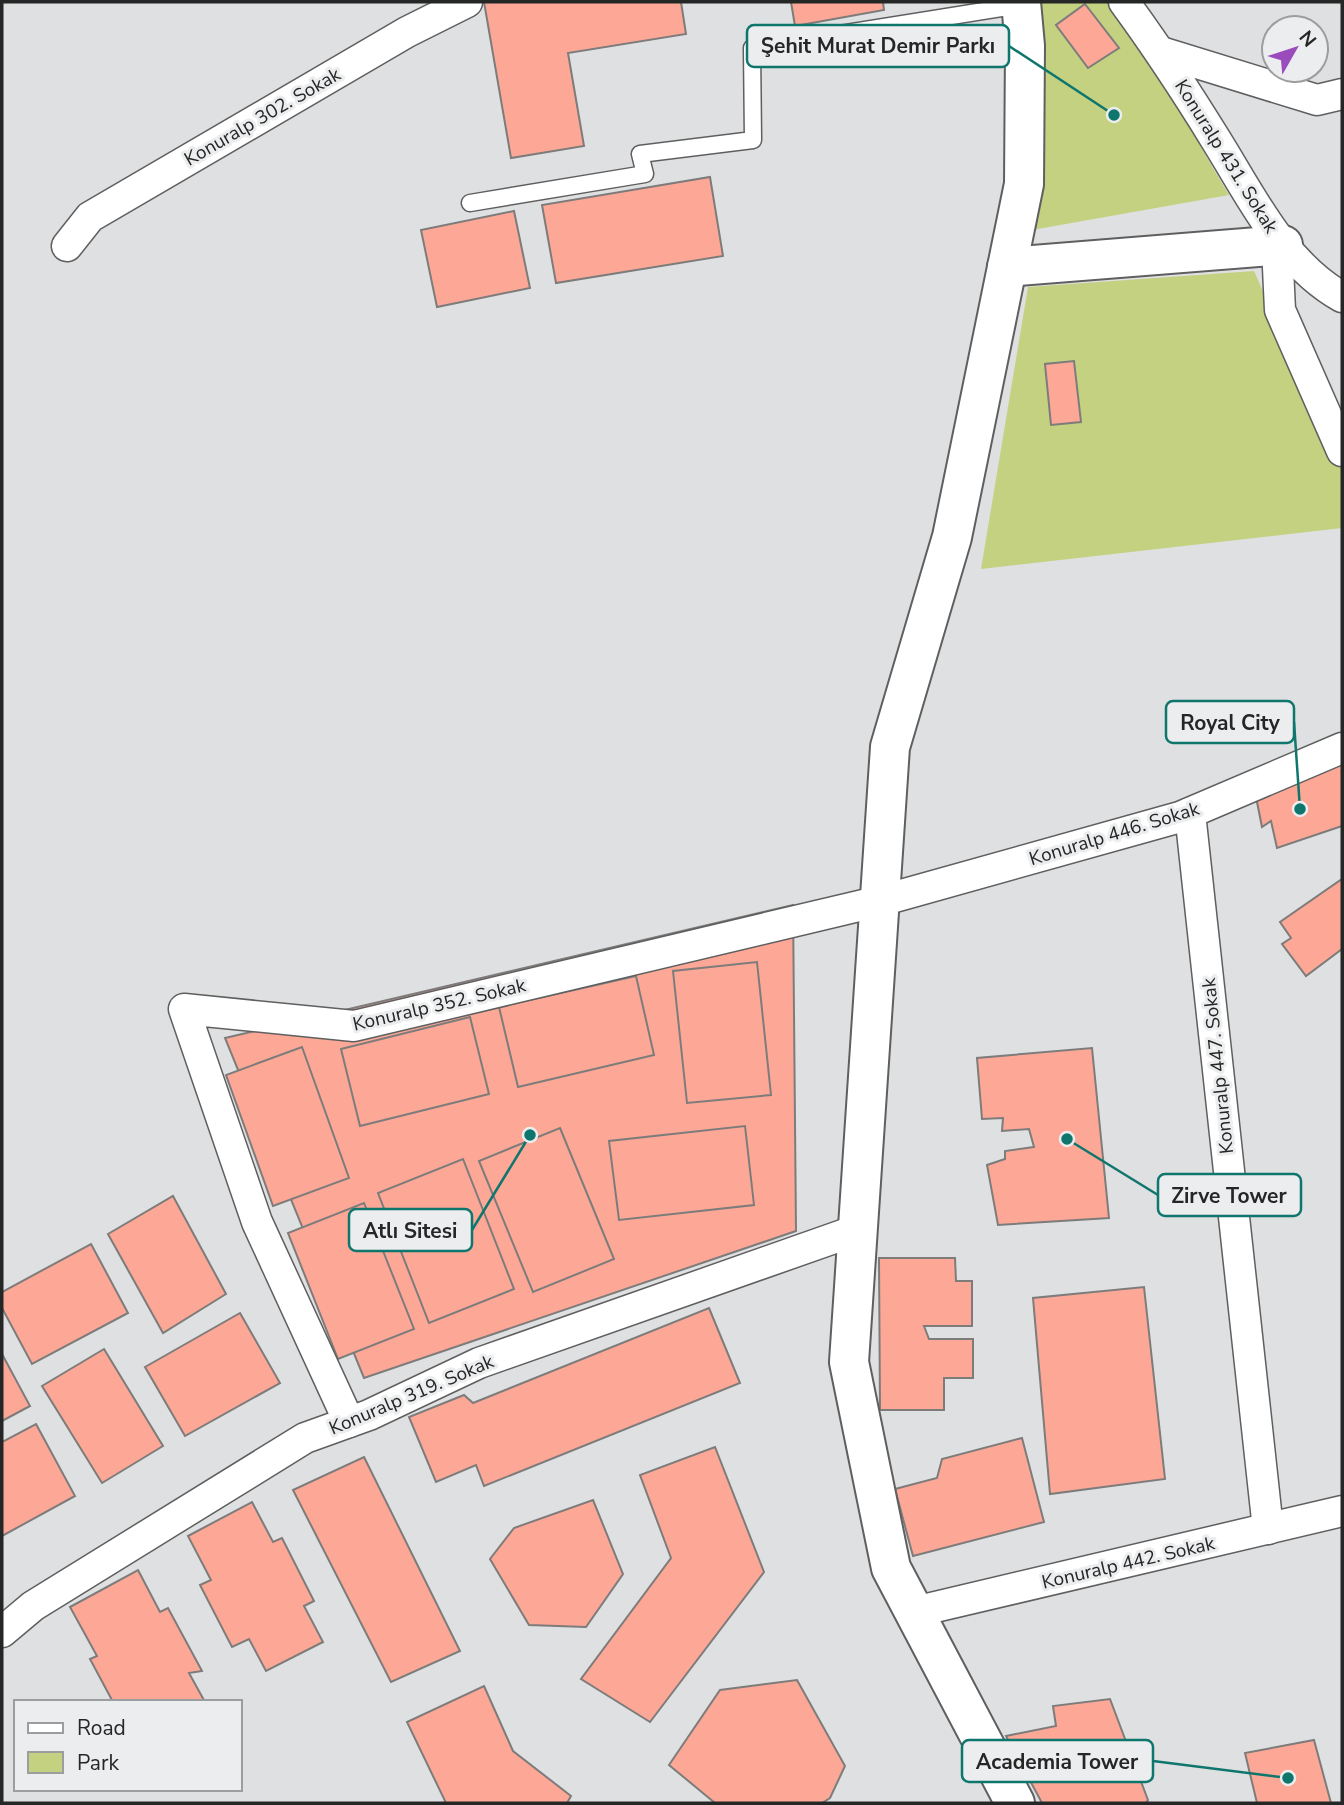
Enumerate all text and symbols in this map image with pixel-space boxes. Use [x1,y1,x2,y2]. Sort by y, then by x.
north arrow [1260,14,1330,84]
callout: Şehit Murat Demir Parkı [747,25,1009,67]
text: N [1293,25,1322,53]
text: Şehit Murat Demir Parkı [761,32,995,60]
street label: Konuralp 302. Sokak [179,61,346,172]
street label: Konuralp 431. Sokak [1168,75,1284,239]
callout: Royal City [1166,701,1294,743]
text: Royal City [1180,709,1281,737]
street label: Konuralp 446. Sokak [1026,796,1203,872]
street label: Konuralp 352. Sokak [350,972,529,1038]
street label: Konuralp 447. Sokak [1196,976,1240,1155]
callout: Zirve Tower [1158,1174,1301,1216]
text: Zirve Tower [1171,1182,1287,1210]
callout: Atlı Sitesi [349,1209,472,1251]
text: Atlı Sitesi [363,1217,457,1245]
street label: Konuralp 319. Sokak [325,1348,498,1441]
street label: Konuralp 442. Sokak [1039,1530,1218,1596]
legend [14,1700,242,1791]
text: Road [77,1714,126,1742]
callout: Academia Tower [962,1740,1153,1782]
text: Academia Tower [976,1748,1139,1776]
text: Park [77,1749,119,1777]

